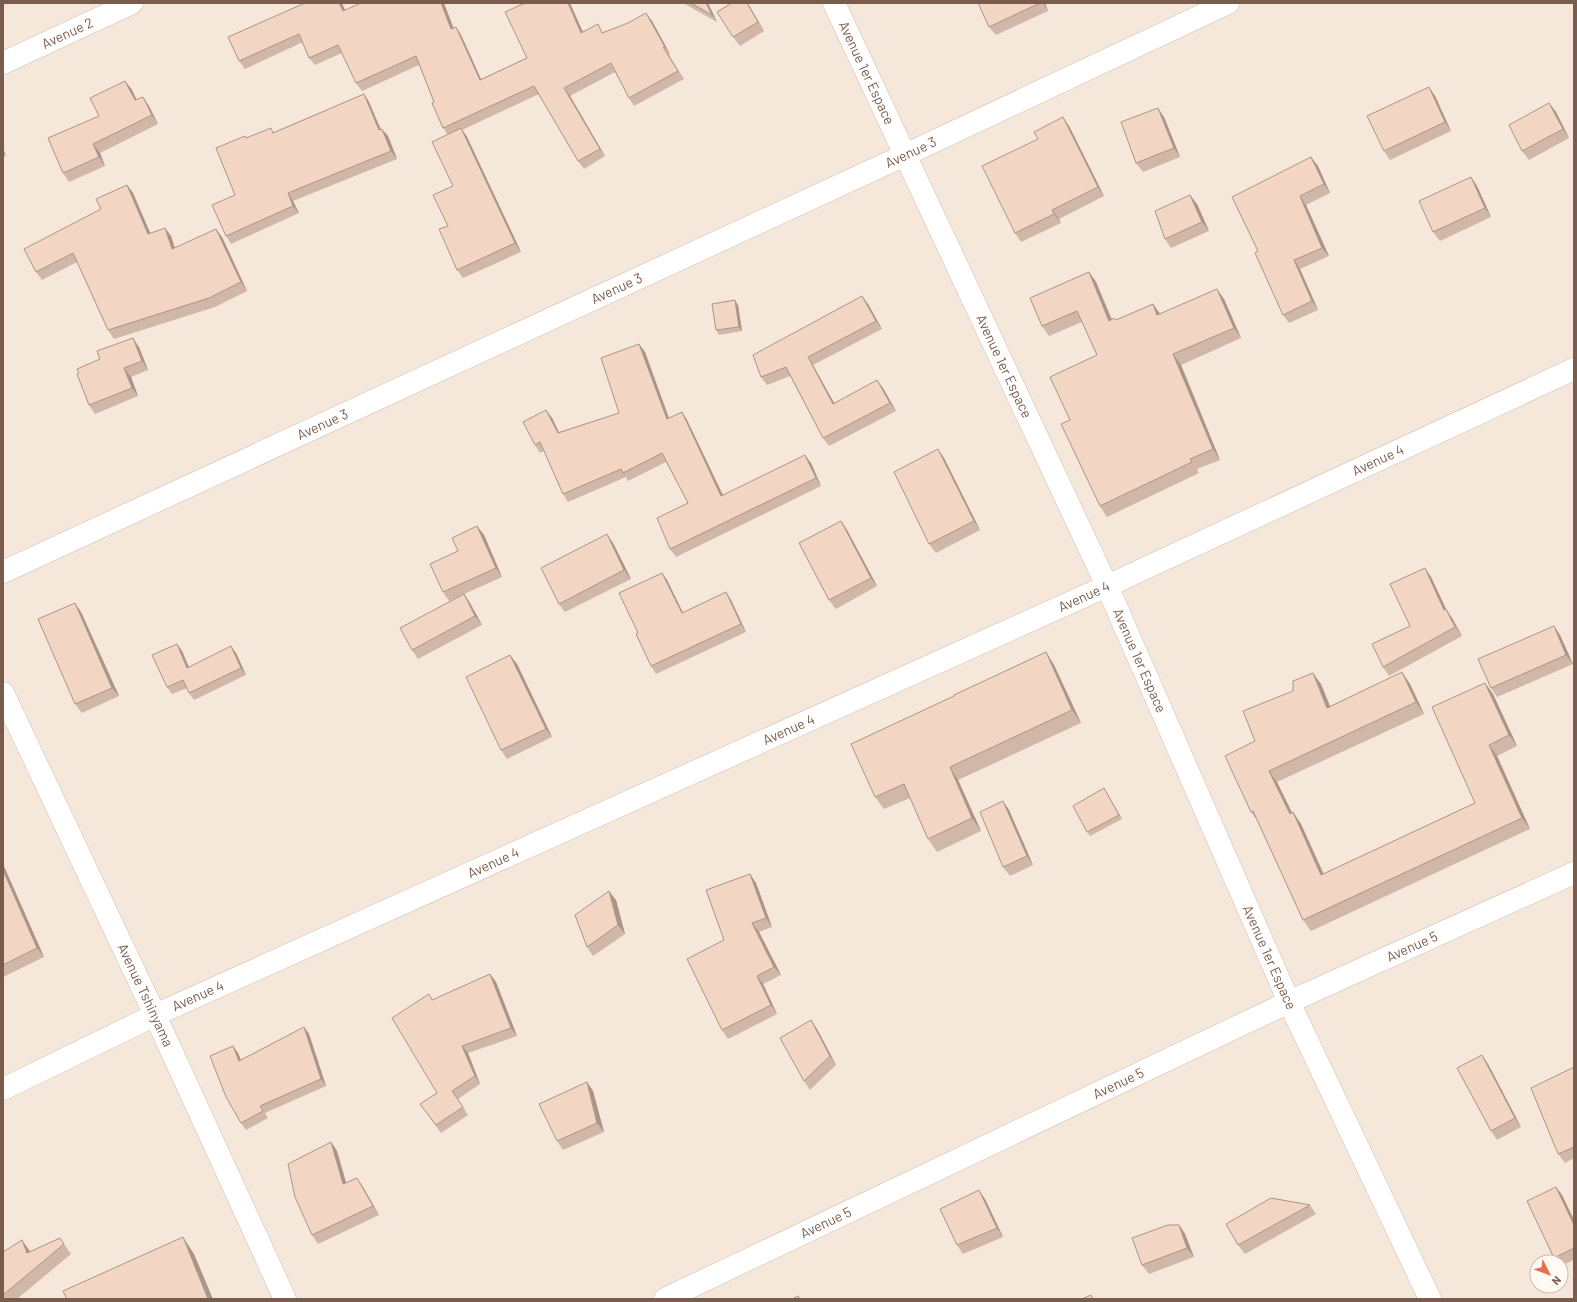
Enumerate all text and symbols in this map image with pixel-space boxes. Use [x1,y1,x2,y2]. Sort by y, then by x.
street label: Avenue 2 [39,13,96,52]
street label: Avenue 1er Espace [836,18,899,127]
street label: Avenue 3 [882,133,939,171]
street label: Avenue 3 [588,269,645,307]
street label: Avenue 1er Espace [973,311,1036,420]
street label: Avenue 3 [294,405,351,443]
street label: Avenue 4 [1349,440,1406,479]
street label: Avenue 4 [1055,577,1112,615]
street label: Avenue 1er Espace [1110,605,1170,715]
street label: Avenue 4 [760,710,817,748]
street label: Avenue 4 [464,843,522,881]
street label: Avenue 1er Espace [1240,902,1300,1012]
street label: Avenue 5 [1383,927,1440,965]
street label: Avenue Tshinyama [114,941,177,1049]
street label: Avenue 4 [169,976,226,1014]
street label: Avenue 5 [1090,1063,1146,1102]
street label: Avenue 5 [797,1203,854,1241]
north arrow [1529,1254,1569,1294]
text: N [1550,1274,1564,1288]

